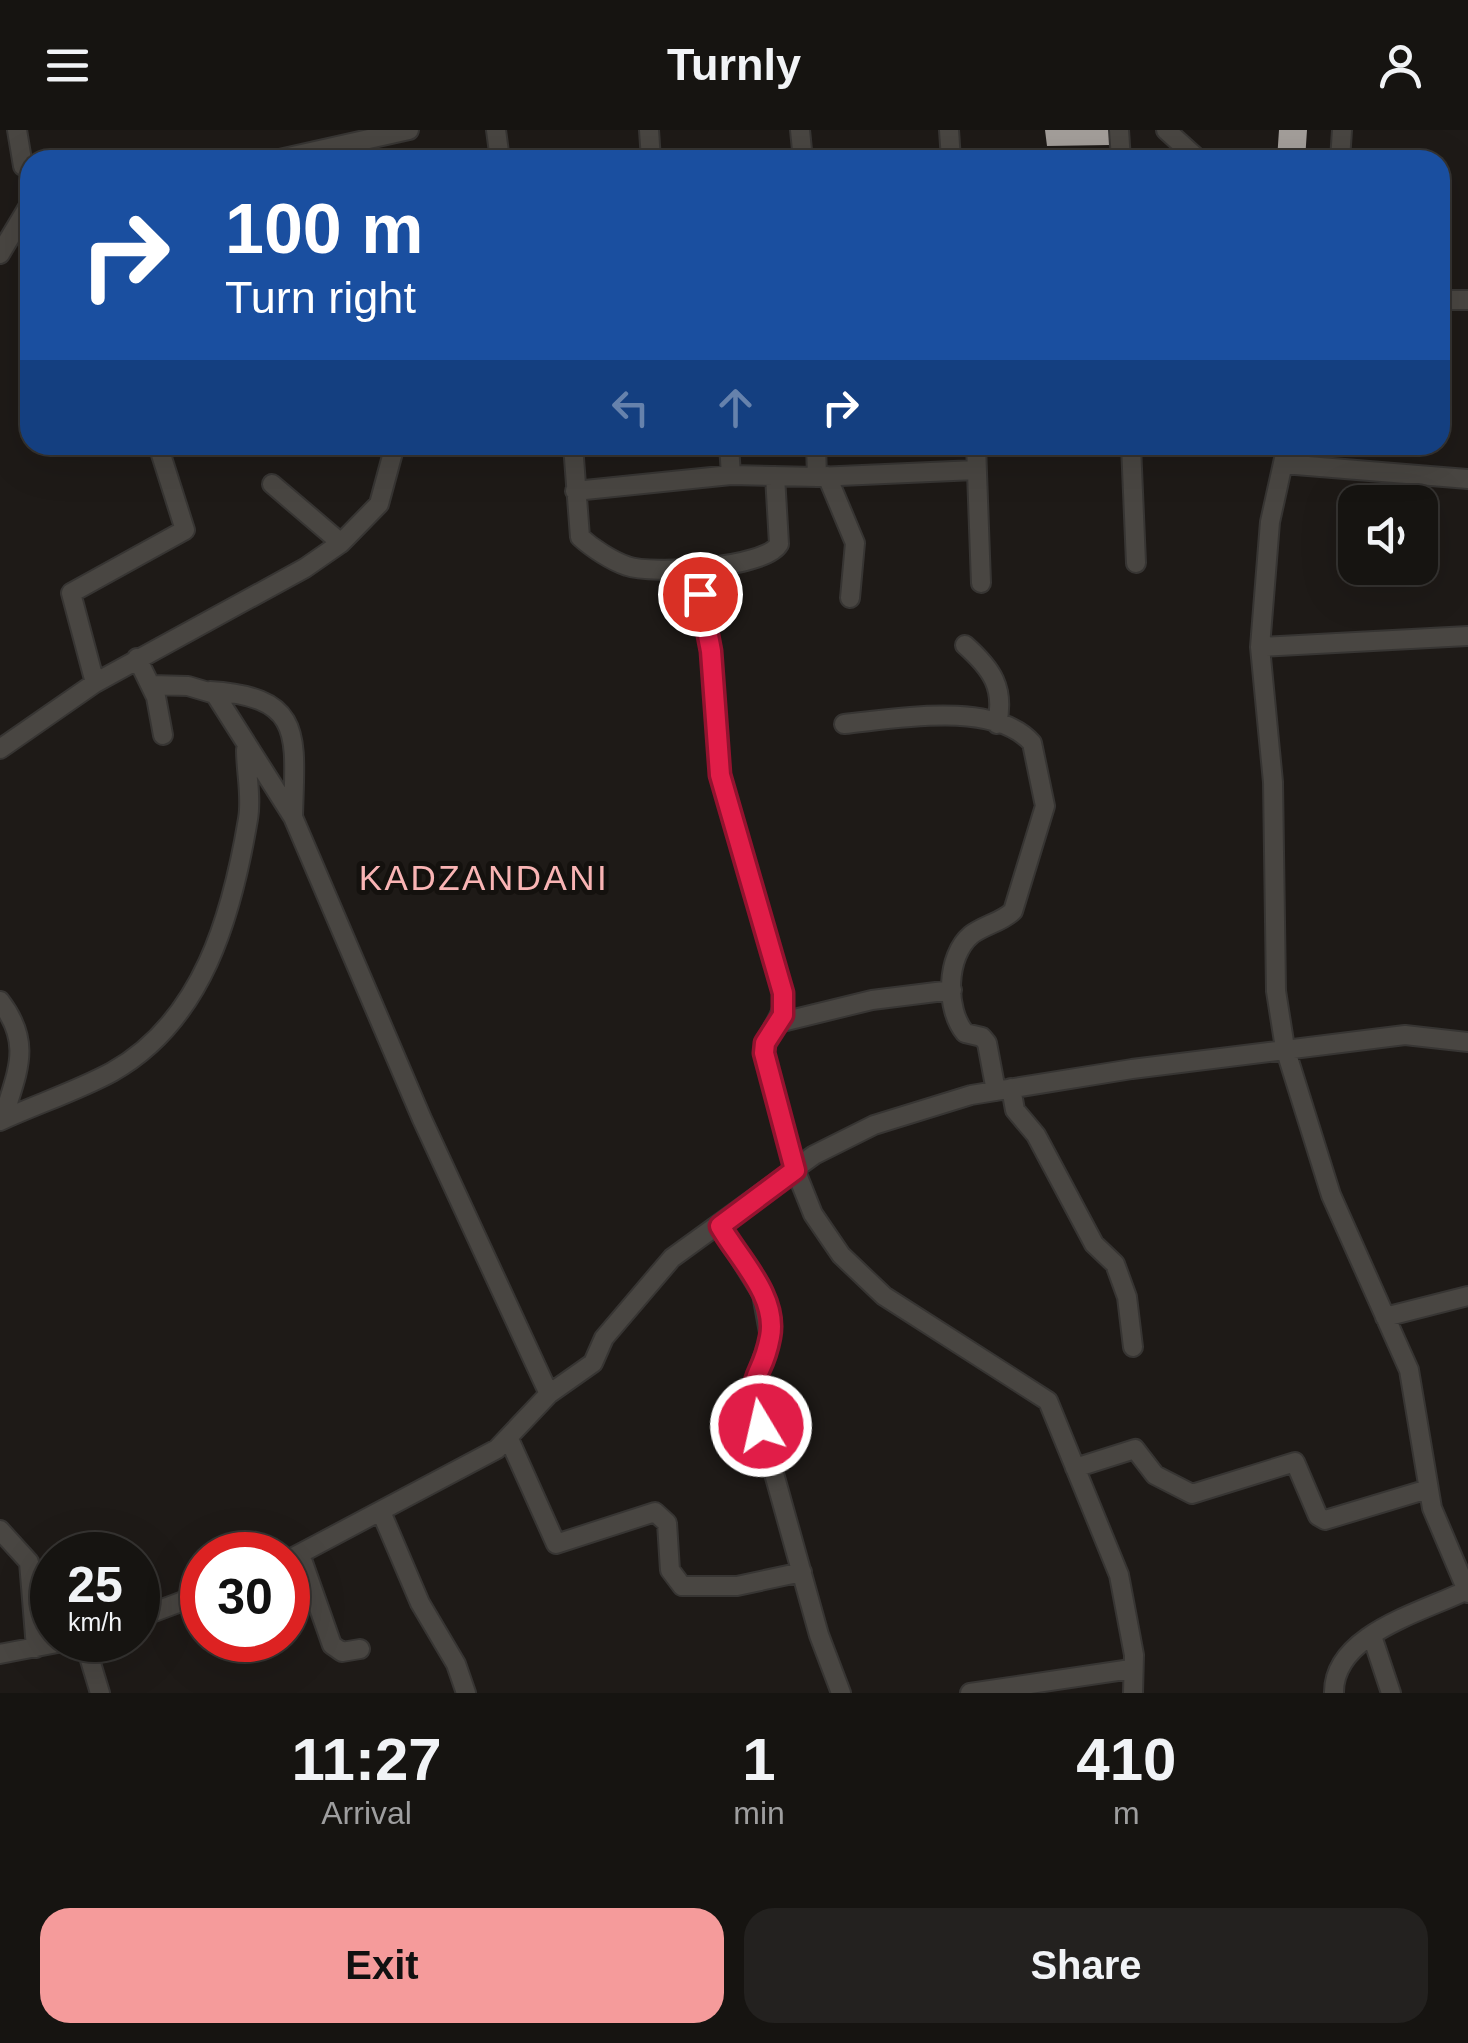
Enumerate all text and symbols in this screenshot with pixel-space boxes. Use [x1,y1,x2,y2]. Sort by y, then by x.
icon: menu [40,38,95,93]
icon: person [1373,38,1428,93]
text: Turnly [667,39,801,90]
icon: right [60,190,190,320]
text: 100 m [225,190,423,268]
text: Turn right [225,272,416,323]
icon: left [603,380,658,435]
icon: ahead [708,380,763,435]
icon: right [813,380,868,435]
map controls [1338,485,1438,585]
button: sound [1338,485,1438,585]
pin [658,552,743,637]
icon: arrive [673,567,728,622]
district label: KADZANDANI [359,858,609,897]
position arrow [709,1374,813,1478]
speed limit sign: 30 [180,1532,310,1662]
text: 25 [67,1557,123,1613]
text: km/h [68,1608,122,1636]
text: 11:27 [292,1726,442,1793]
text: 1 [742,1726,776,1793]
text: 410 [1076,1726,1176,1793]
text: Arrival [321,1795,412,1831]
text: min [733,1795,785,1831]
text: m [1113,1795,1140,1831]
button: Exit [40,1908,724,2023]
button: Share [744,1908,1428,2023]

